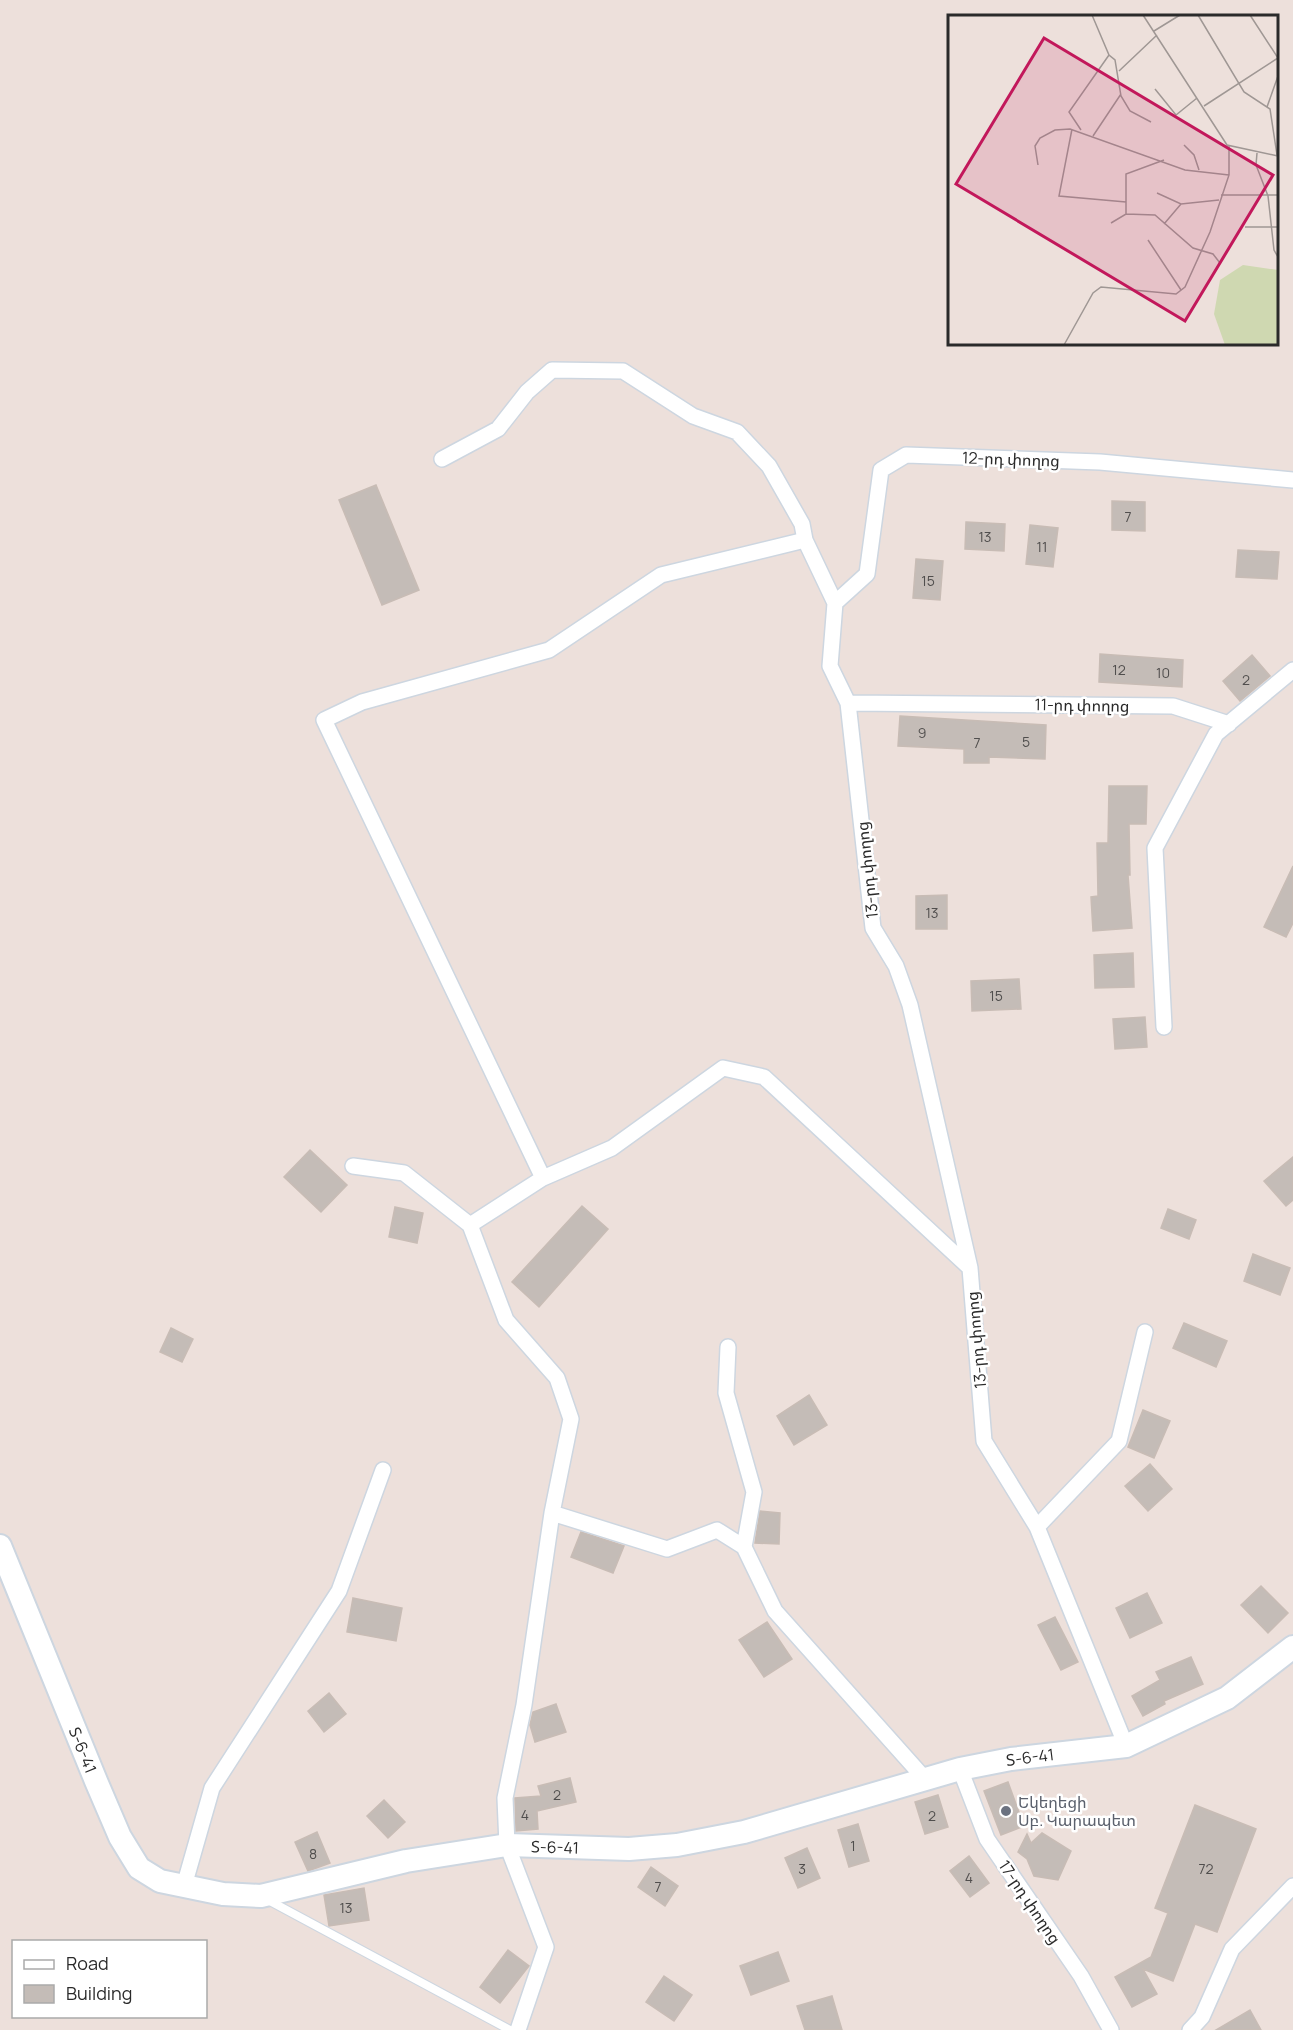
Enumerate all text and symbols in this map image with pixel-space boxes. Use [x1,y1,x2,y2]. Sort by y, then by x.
inset map [948,15,1278,345]
street label: 12-րդ փողոց [962,446,1060,472]
house number: 7 [1124,507,1132,526]
house number: 13 [978,527,992,546]
house number: 11 [1037,537,1047,556]
house number: 15 [921,571,935,590]
house number: 12 [1112,660,1126,679]
house number: 10 [1156,663,1170,682]
house number: 2 [1242,670,1250,689]
street label: 11-րդ փողոց [1034,693,1130,717]
house number: 9 [918,723,926,742]
house number: 5 [1022,732,1030,751]
house number: 7 [973,733,981,752]
street label: 13-րդ փողոց [851,820,883,920]
house number: 13 [925,903,939,922]
house number: 15 [989,986,1003,1005]
street label: 13-րդ փողոց [961,1290,991,1390]
street label: Տ-6-41 [64,1724,102,1776]
street label: Տ-6-41 [1005,1743,1055,1771]
house number: 2 [553,1785,561,1804]
place label: Եկեղեցի Սբ. Կարապետ [1018,1791,1136,1831]
marker: Եկեղեցի Սբ. Կարապետ [999,1804,1013,1818]
house number: 4 [521,1805,529,1824]
house number: 2 [928,1806,936,1825]
street label: Տ-6-41 [531,1835,579,1859]
house number: 1 [850,1836,856,1855]
house number: 8 [309,1844,317,1863]
street label: 17-րդ փողոց [994,1856,1066,1948]
house number: 3 [798,1859,806,1878]
house number: 72 [1198,1859,1214,1878]
house number: 4 [965,1868,973,1887]
house number: 7 [654,1877,662,1896]
house number: 13 [339,1898,353,1917]
legend [12,1940,207,2018]
text: Road [66,1951,109,1975]
text: Building [66,1981,132,2005]

